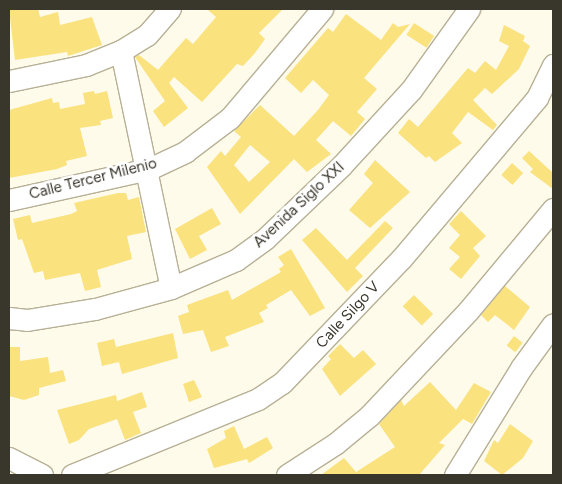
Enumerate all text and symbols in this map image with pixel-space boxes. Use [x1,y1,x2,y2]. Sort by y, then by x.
street label: Calle Tercer Milenio [27,154,159,204]
street label: Avenida Siglo XXI [250,158,348,252]
street label: Calle Silgo V [313,278,383,352]

